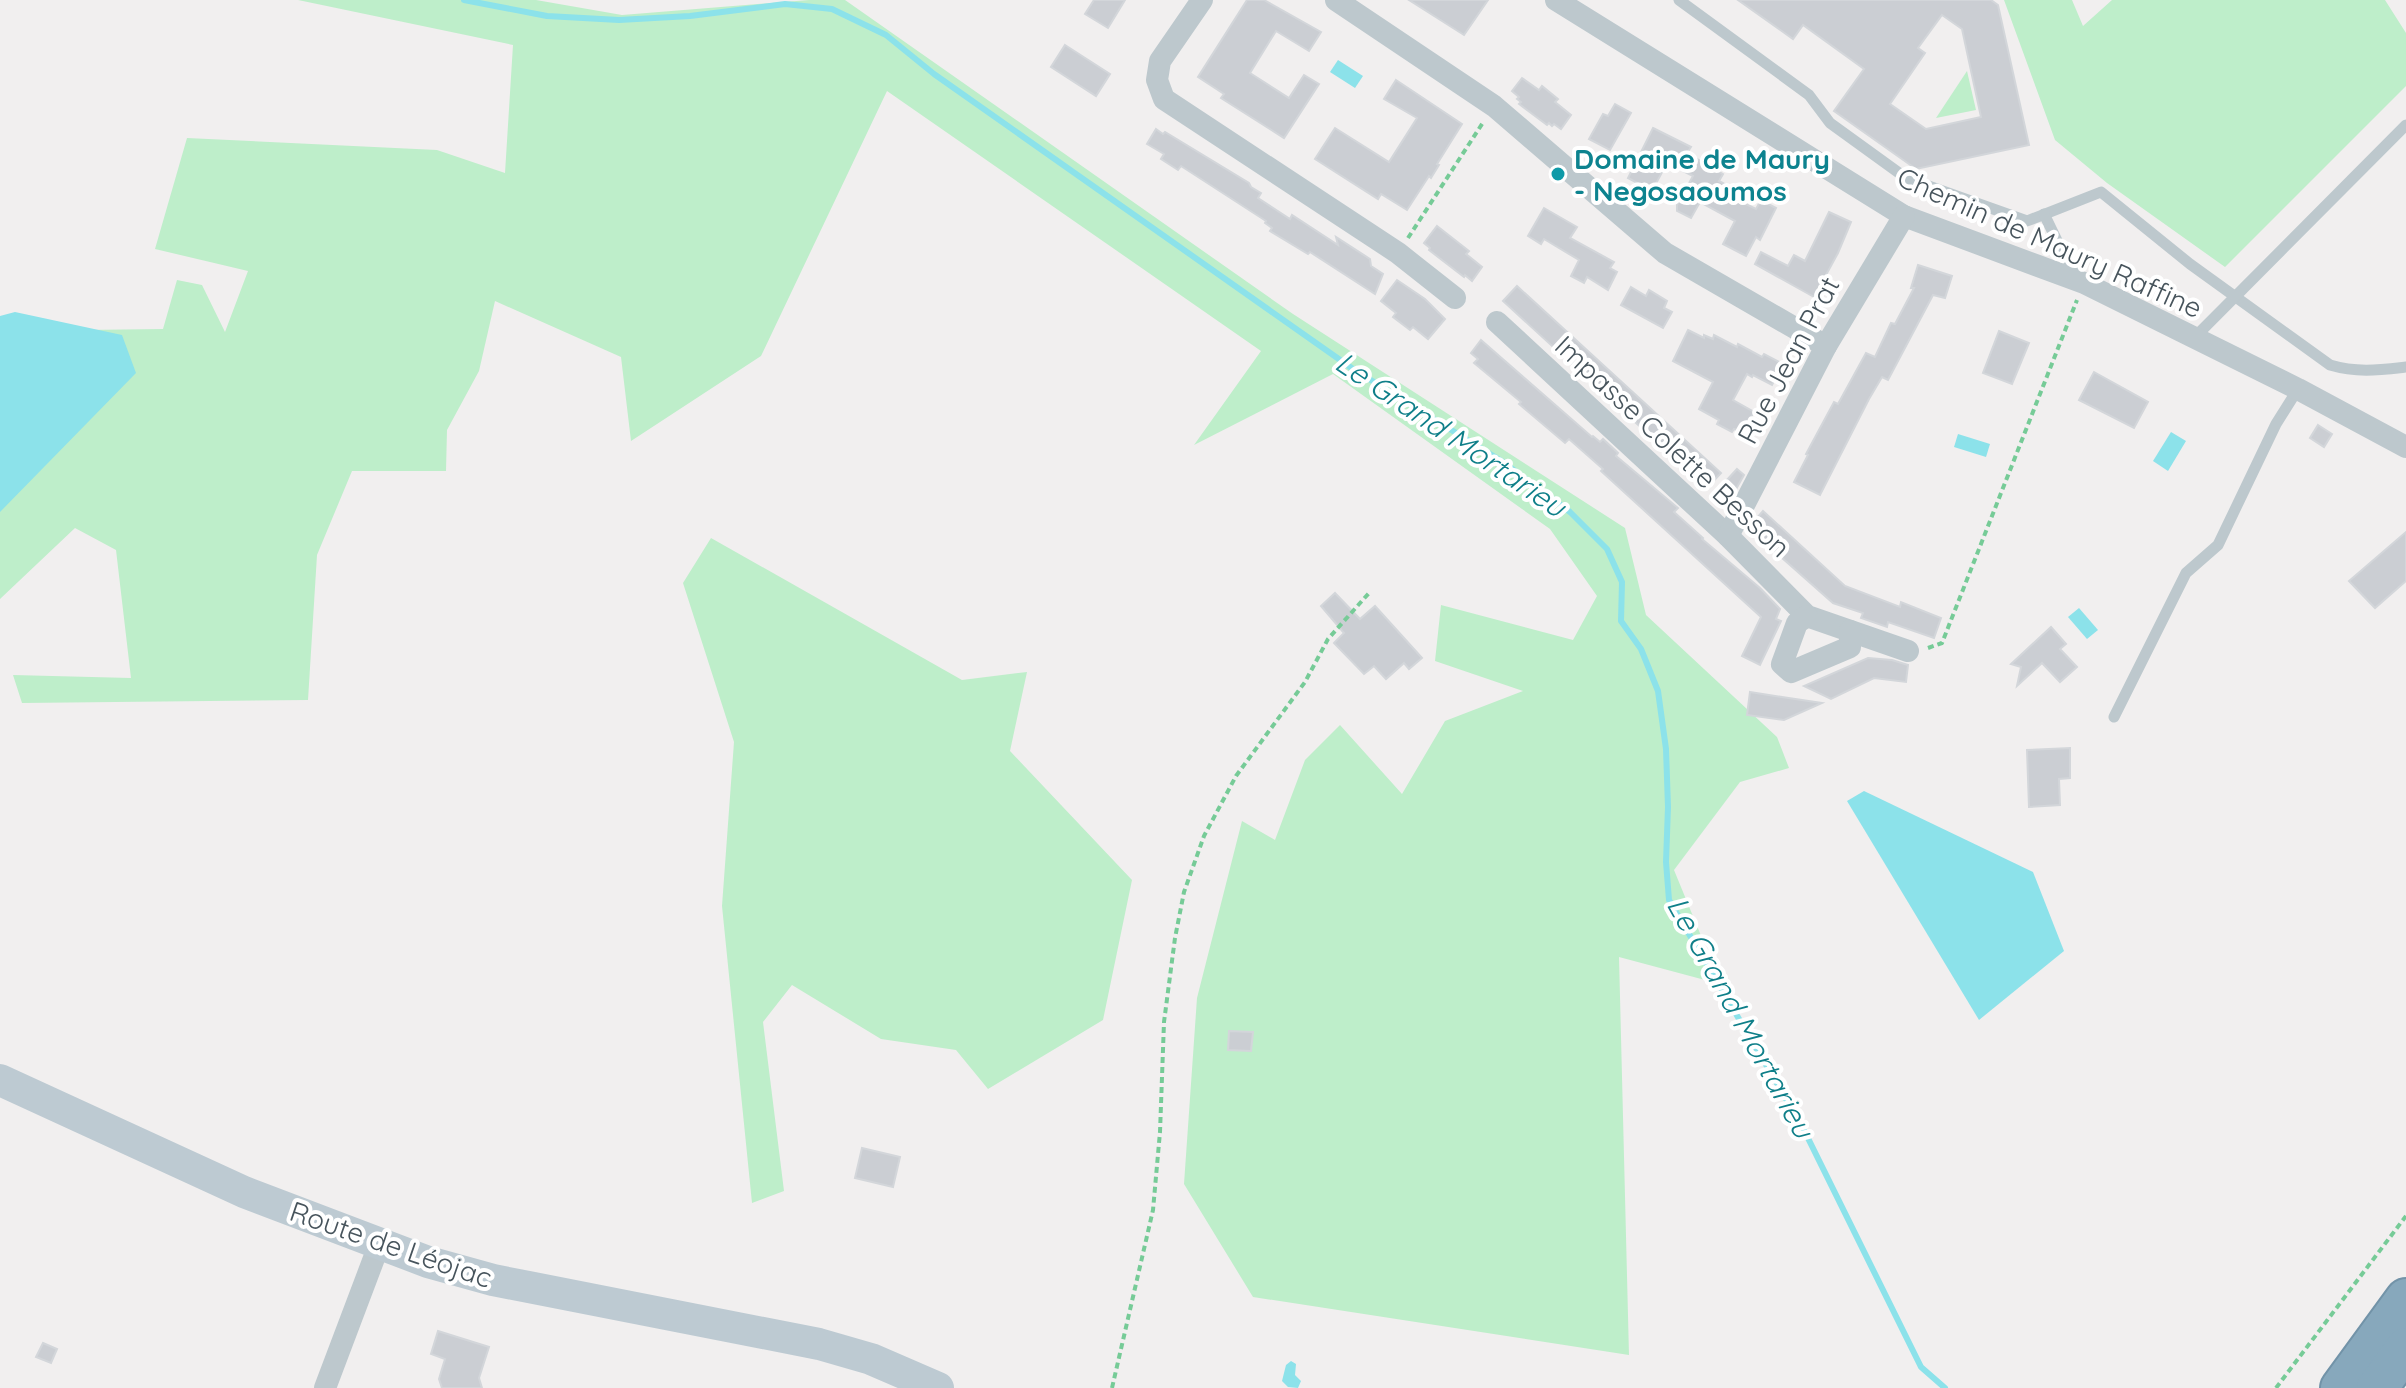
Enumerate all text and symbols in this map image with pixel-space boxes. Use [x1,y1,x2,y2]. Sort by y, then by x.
place label: Domaine de Maury - Negosaoumos [1574,141,1830,208]
street label: Chemin de Maury Raffine [1892,159,2208,325]
marker: Domaine de Maury - Negosaoumos [1549,165,1567,183]
street label: Rue Jean Prat [1729,270,1847,450]
street label: Impasse Colette Besson [1548,328,1798,564]
water label: Le Grand Mortarieu [1329,343,1575,526]
water label: Le Grand Mortarieu [1659,890,1824,1146]
street label: Route de Léojac [285,1193,497,1295]

